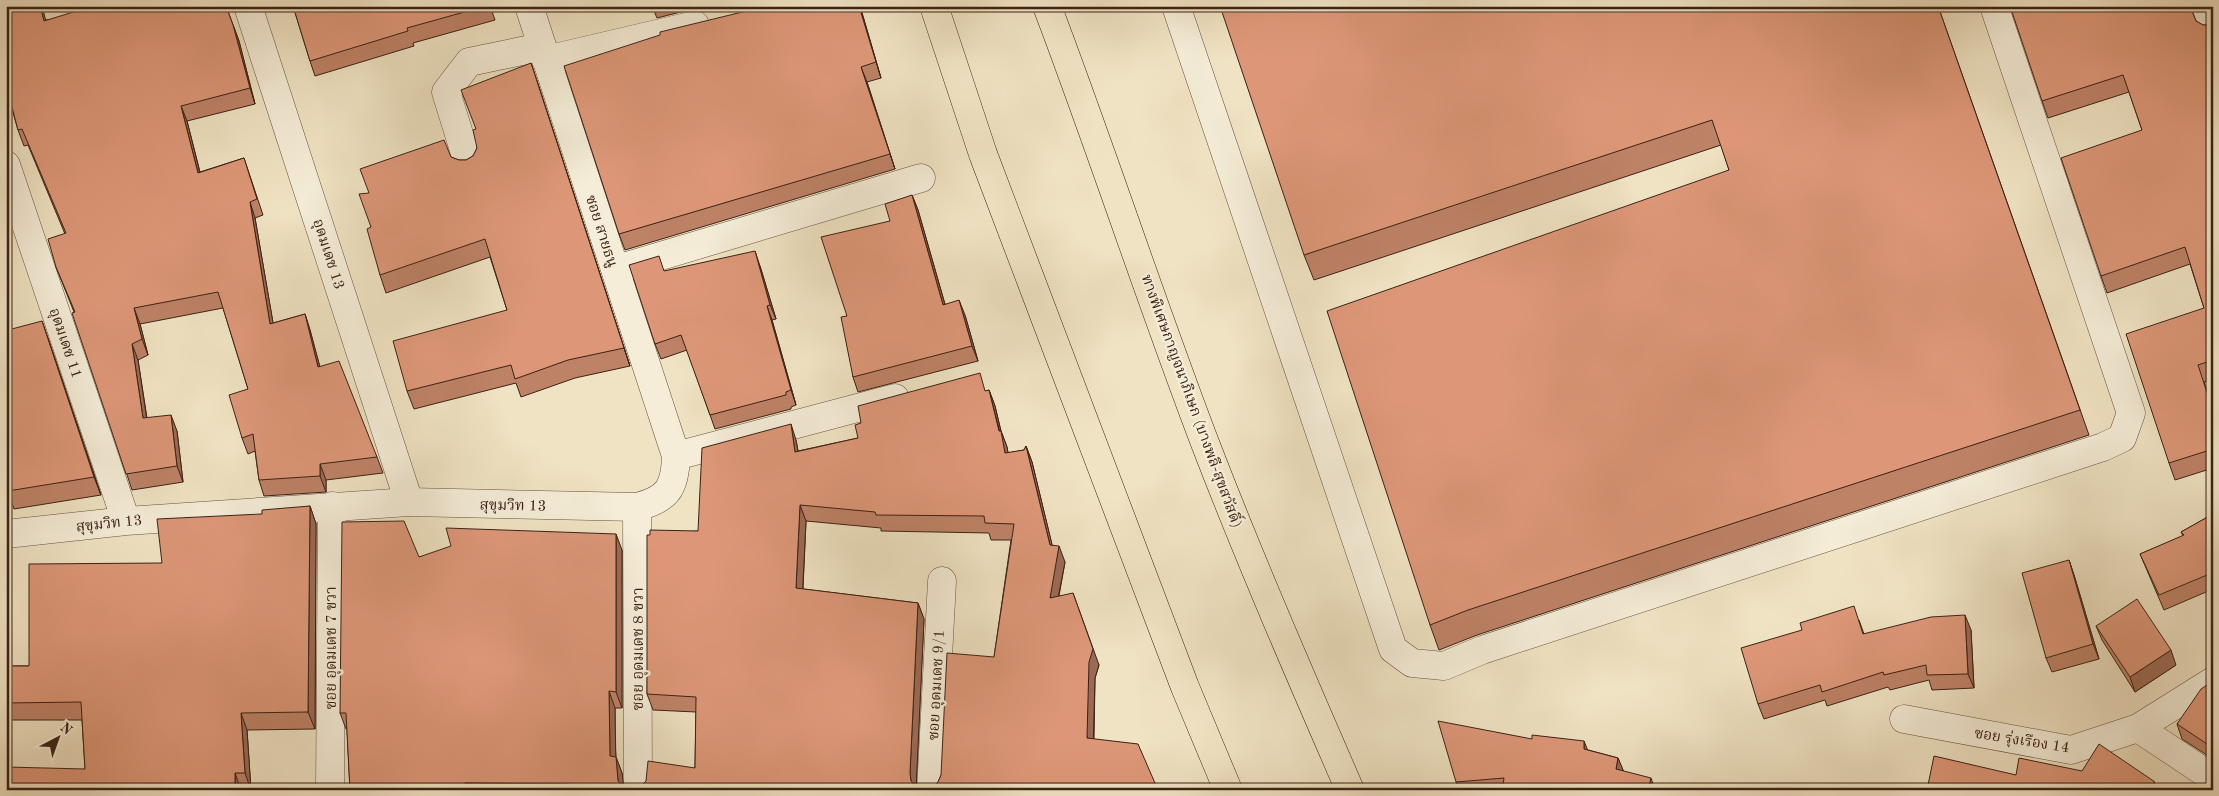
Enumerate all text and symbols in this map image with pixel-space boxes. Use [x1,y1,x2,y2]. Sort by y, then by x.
street label: ซอย สายธนู [581,193,619,270]
street label: อุดมเดช 13 [307,217,346,292]
street label: ทางพิเศษกาญจนาภิเษก (บางพลี-สุขสวัสดิ์) [1136,271,1248,531]
street label: อุดมเดช 11 [44,306,84,381]
street label: สุขุมวิท 13 [480,496,546,517]
street label: สุขุมวิท 13 [75,512,143,537]
street label: ซอย อุดมเดช 7 ขวา [325,586,342,710]
street label: ซอย อุดมเดช 8 ขวา [632,587,649,711]
street label: ซอย อุดมเดช 9/1 [927,629,950,741]
north arrow [32,714,82,764]
text: N [57,720,75,738]
street label: ซอย รุ่งเรือง 14 [1973,724,2071,758]

